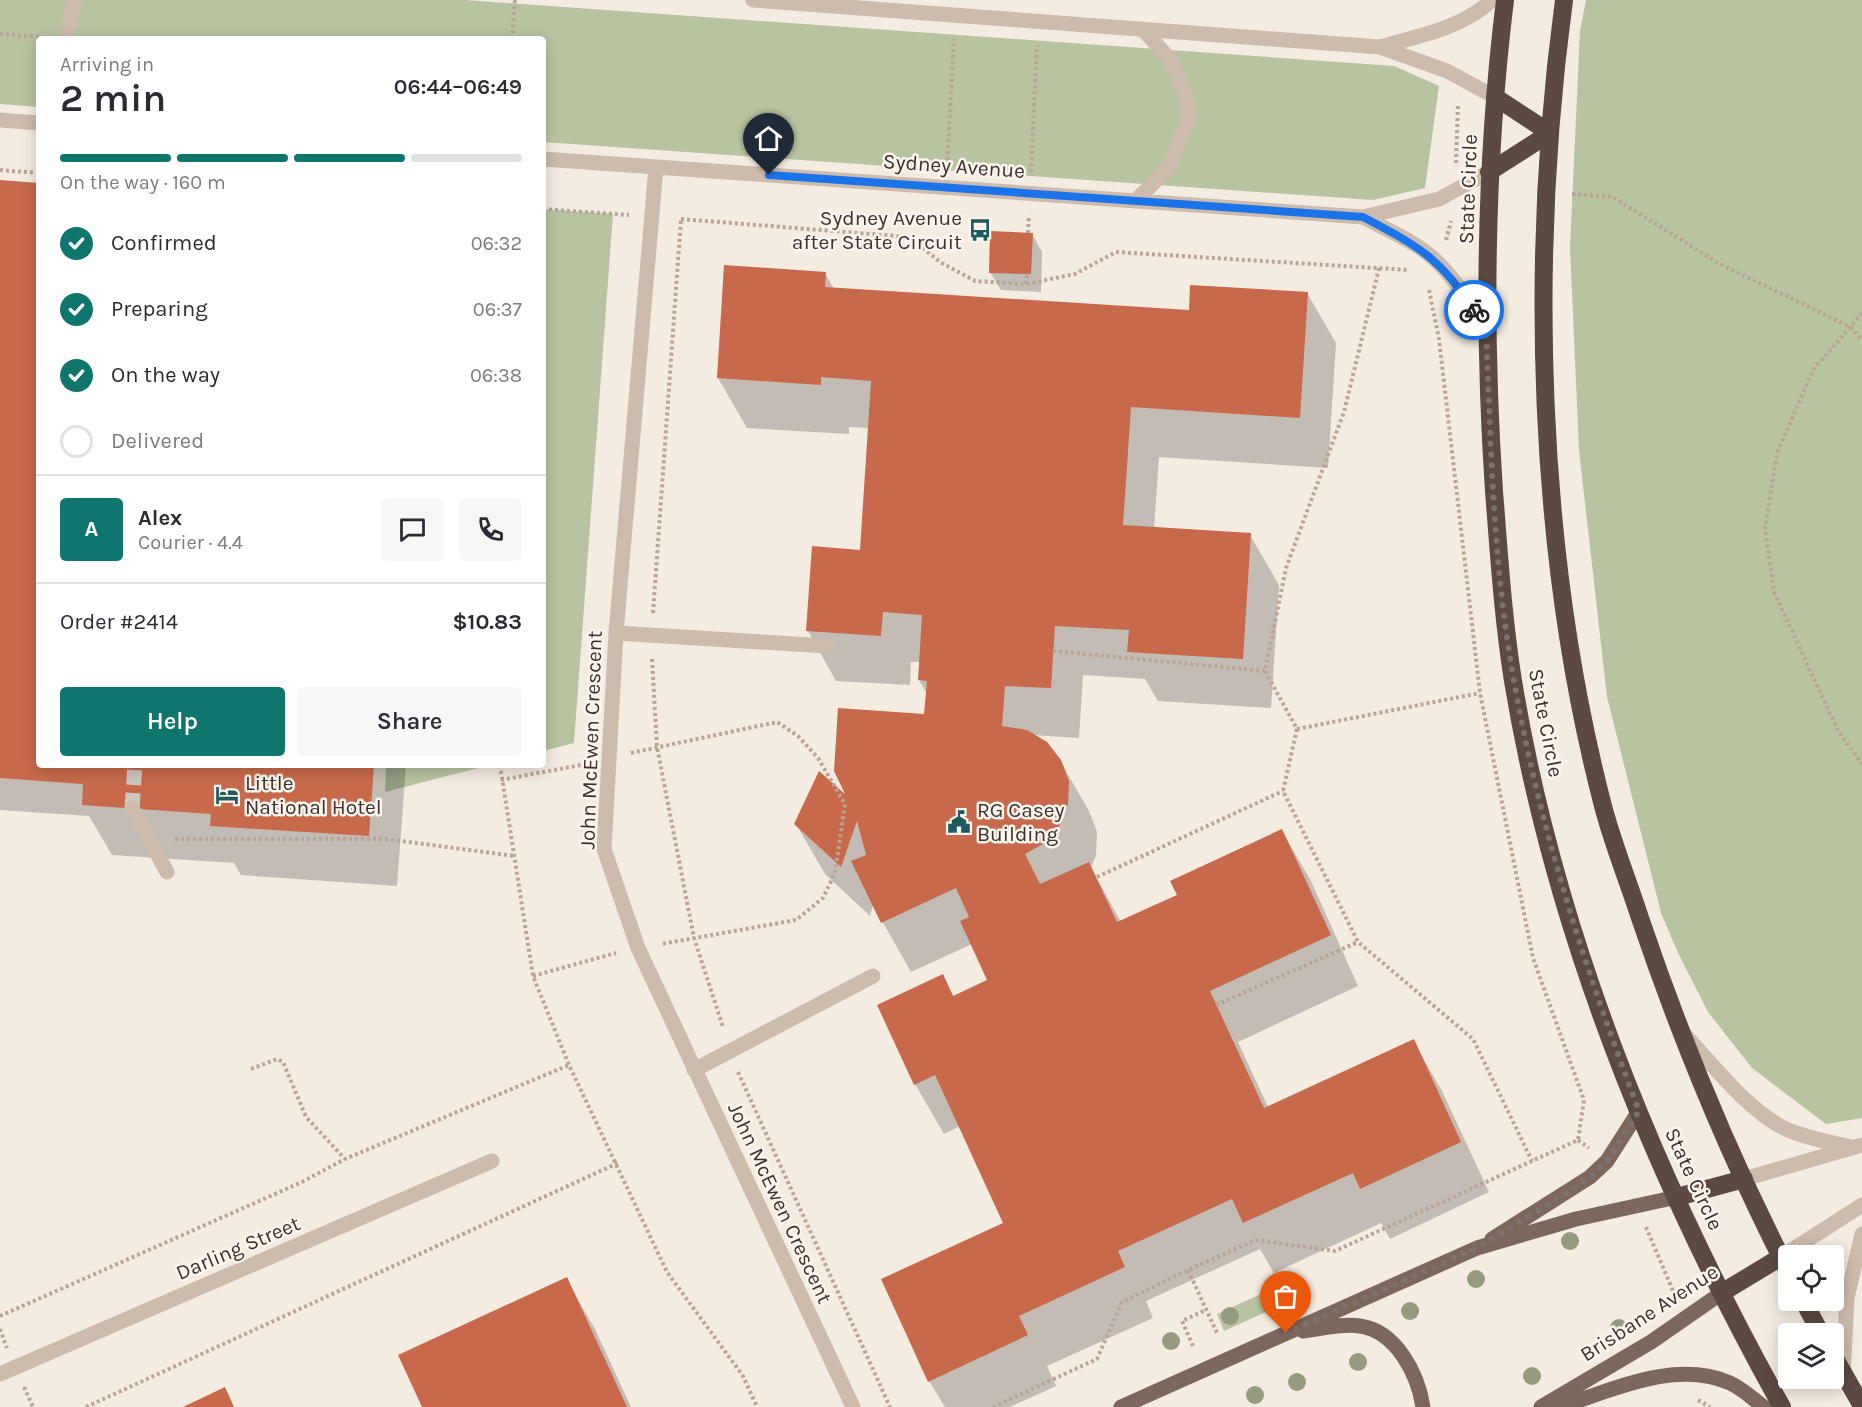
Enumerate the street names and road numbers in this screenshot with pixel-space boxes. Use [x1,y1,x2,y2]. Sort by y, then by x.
street label: State Circle [1454,134,1482,244]
street label: Sydney Avenue [882,149,1026,183]
street label: John McEwen Crescent [575,630,607,850]
street label: State Circle [1524,667,1568,779]
street label: John McEwen Crescent [723,1099,837,1307]
street label: State Circle [1660,1124,1728,1234]
street label: Darling Street [172,1211,304,1285]
street label: Brisbane Avenue [1576,1260,1722,1366]

